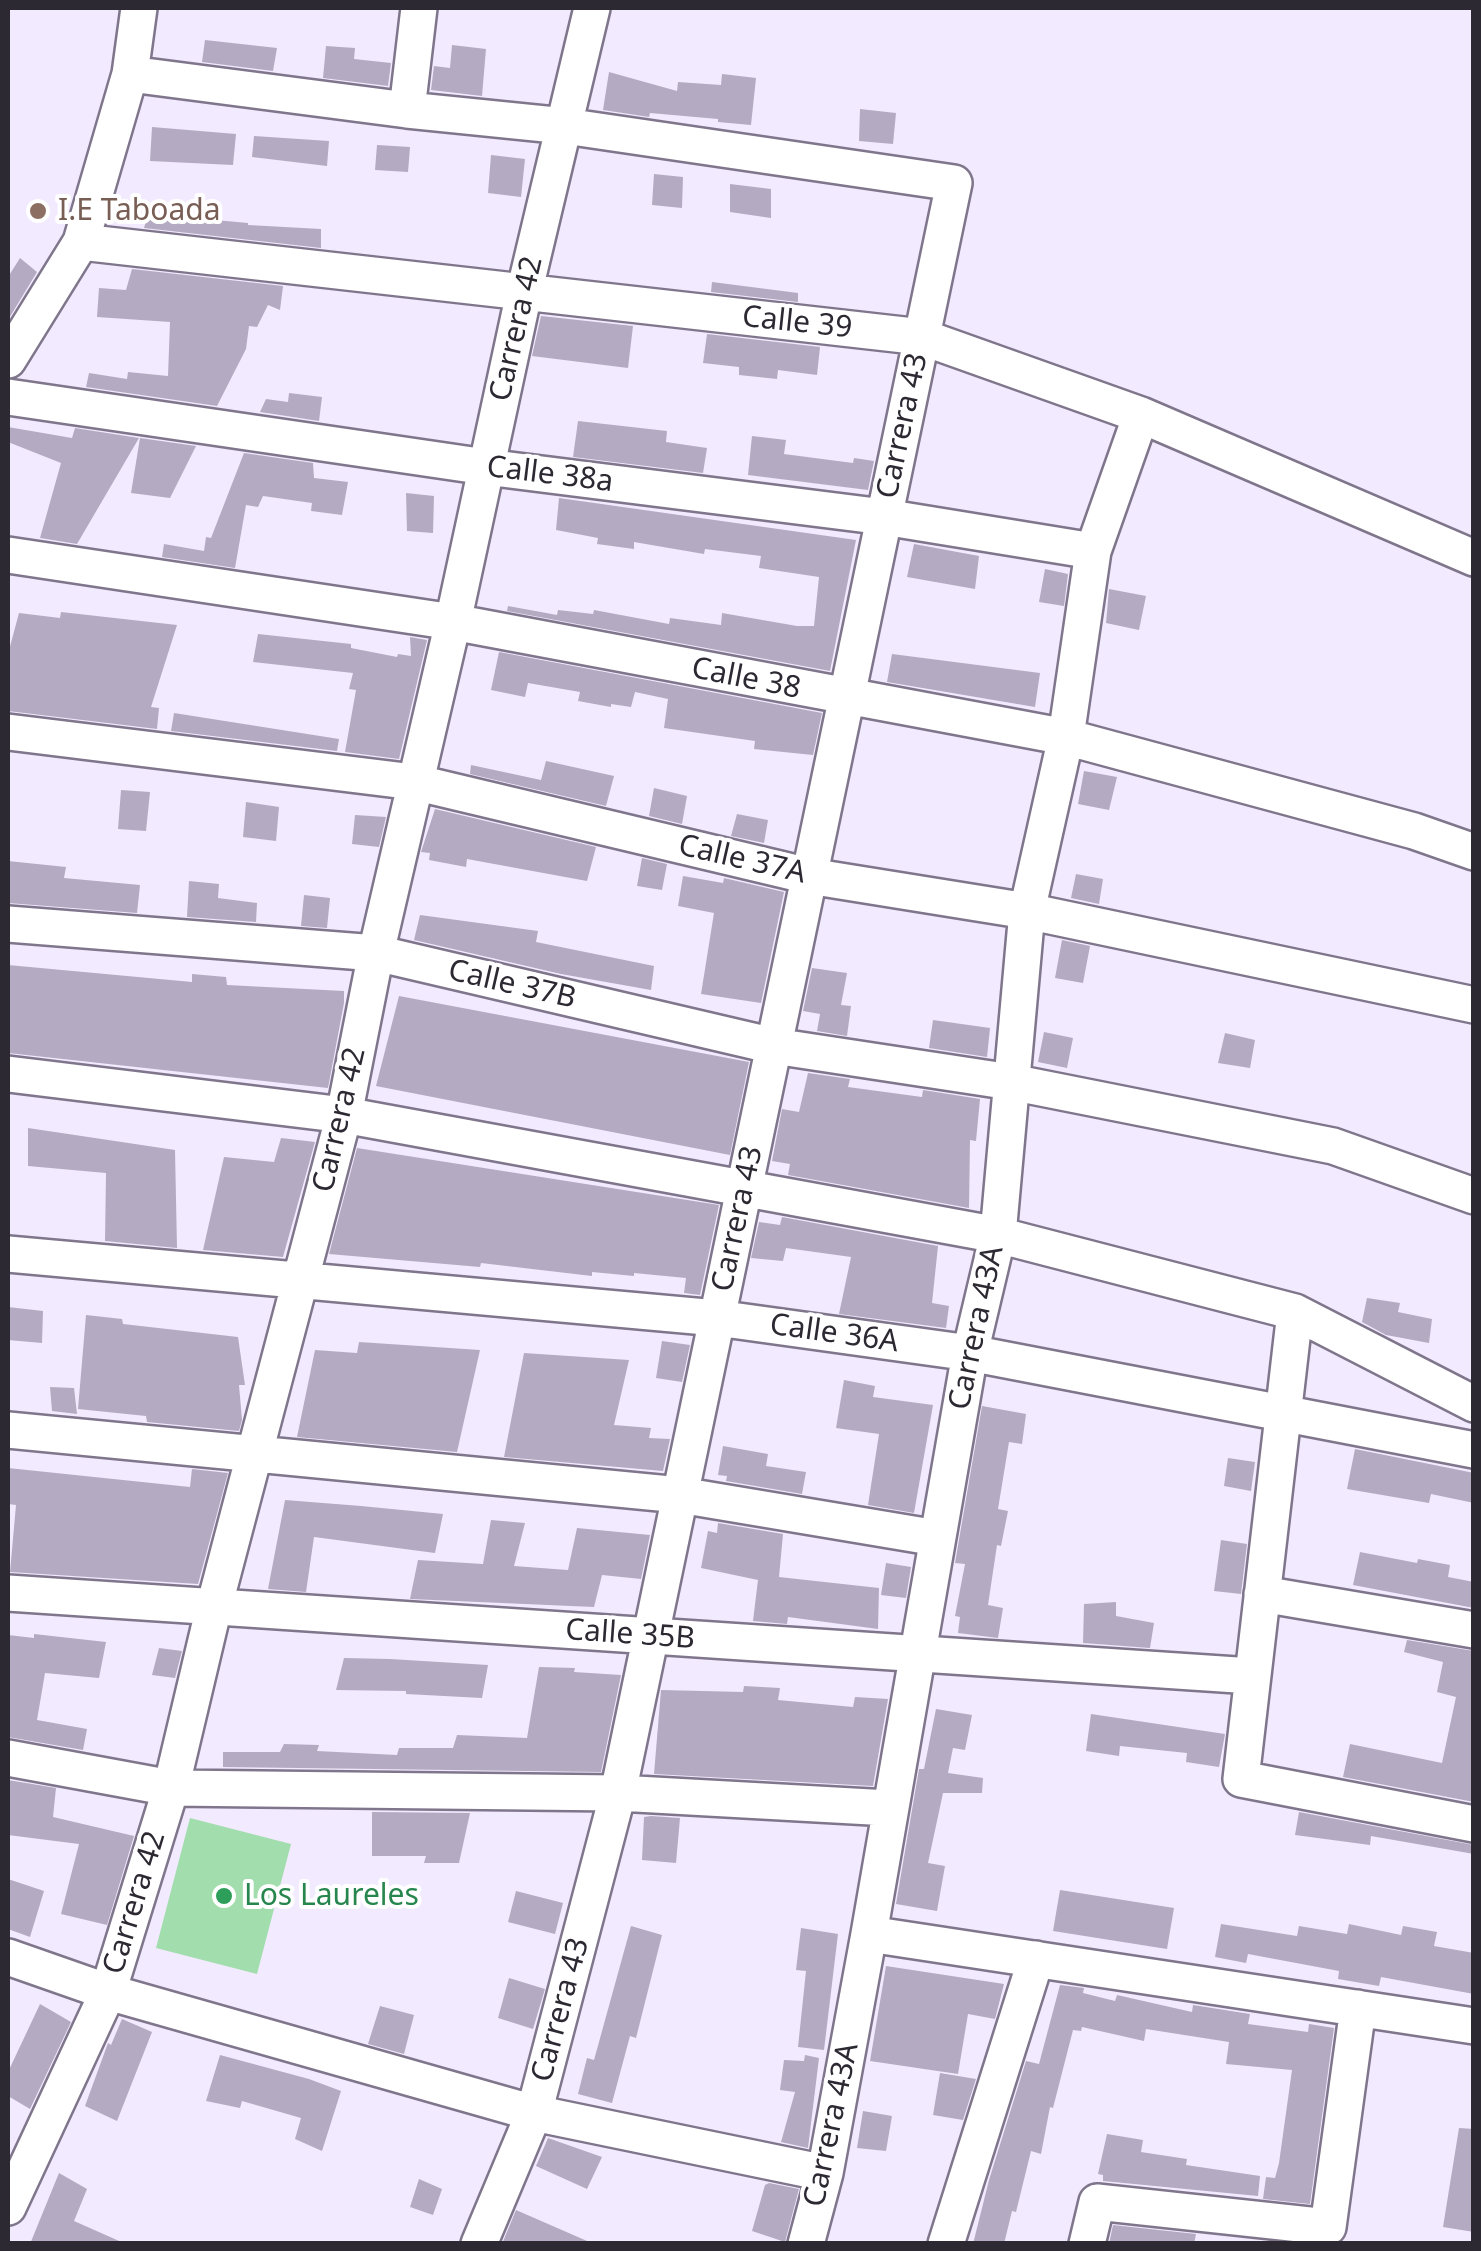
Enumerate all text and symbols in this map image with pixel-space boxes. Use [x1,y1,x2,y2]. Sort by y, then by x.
place label: I.E Taboada [58,193,221,229]
marker: I.E Taboada [27,200,49,222]
street label: Carrera 42 [483,253,551,405]
street label: Calle 39 [740,299,854,347]
street label: Carrera 43 [870,350,936,502]
street label: Calle 38a [485,449,615,501]
street label: Calle 38 [688,651,804,707]
street label: Calle 37A [675,828,809,892]
street label: Calle 37B [445,953,579,1017]
street label: Carrera 42 [306,1044,374,1196]
street label: Carrera 43 [705,1143,771,1295]
street label: Carrera 43A [942,1243,1012,1413]
street label: Calle 36A [767,1307,901,1361]
street label: Calle 35B [564,1613,696,1657]
street label: Carrera 42 [96,1827,174,1979]
place label: Los Laureles [244,1878,419,1914]
marker: Los Laureles [213,1885,235,1907]
street label: Carrera 43 [525,1934,597,2086]
street label: Carrera 43A [797,2040,867,2210]

